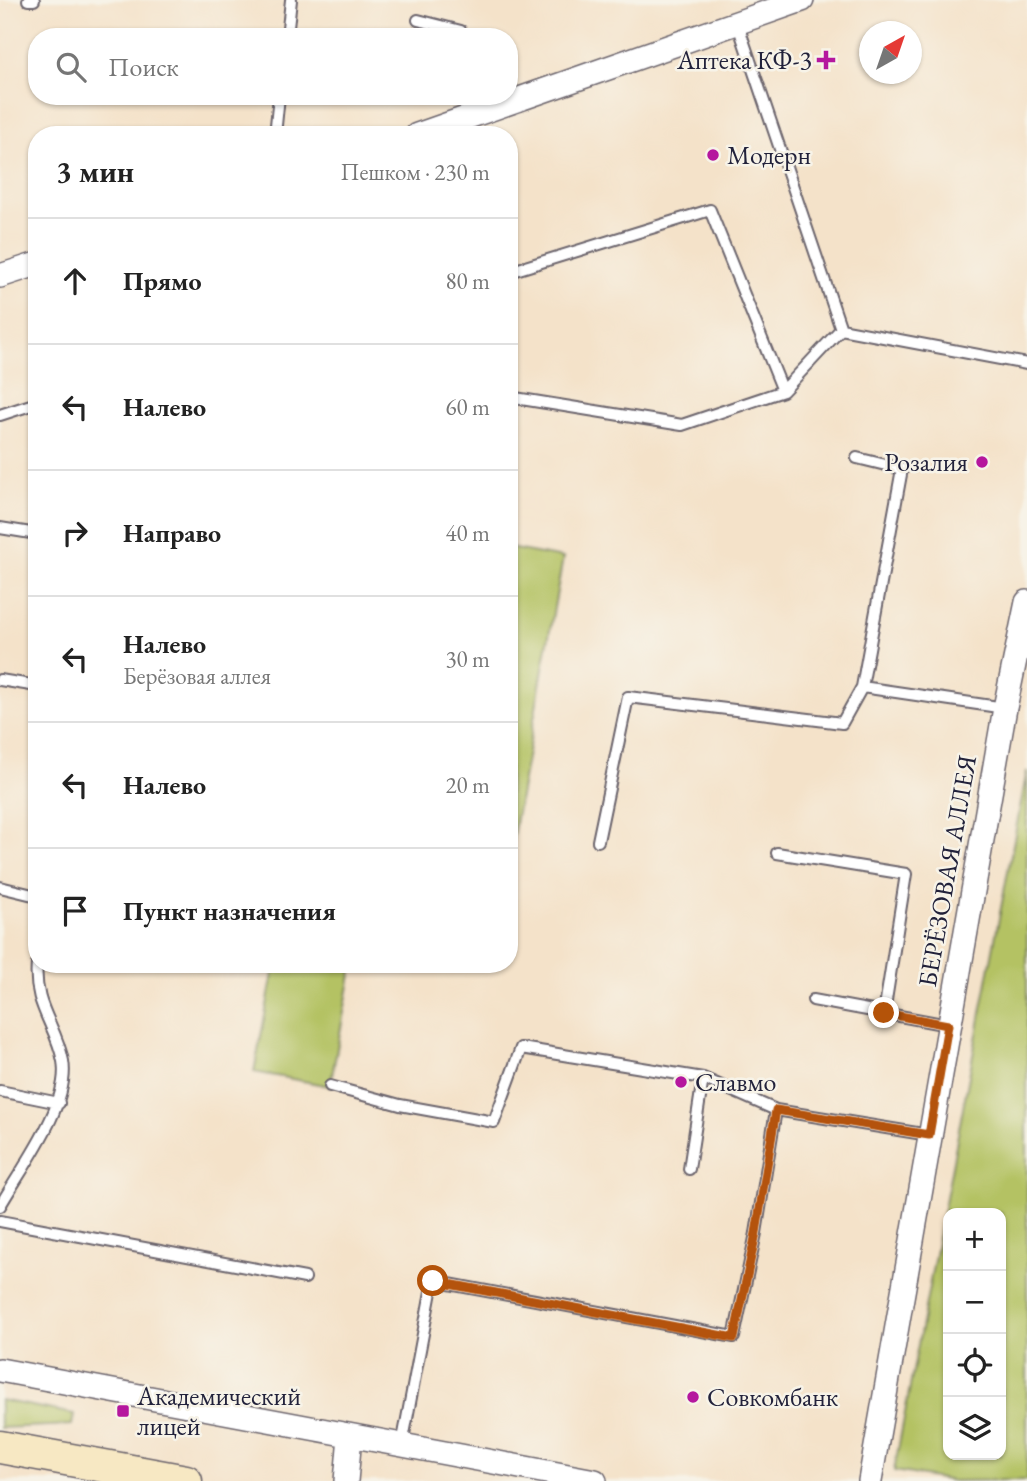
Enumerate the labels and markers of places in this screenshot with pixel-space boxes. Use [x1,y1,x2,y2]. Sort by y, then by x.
place label: Аптека КФ-3 [676,43,812,77]
marker: Аптека КФ-3 [818,52,834,68]
place label: Модерн [727,138,811,172]
marker: Модерн [705,147,721,163]
place label: Розалия [884,445,968,479]
marker: Розалия [974,454,990,470]
place label: Славмо [695,1065,776,1099]
marker: Славмо [673,1074,689,1090]
place label: Академический лицей [136,1379,301,1443]
place label: Совкомбанк [707,1380,839,1414]
marker: Совкомбанк [685,1389,701,1405]
marker: Академический лицей [115,1403,131,1419]

